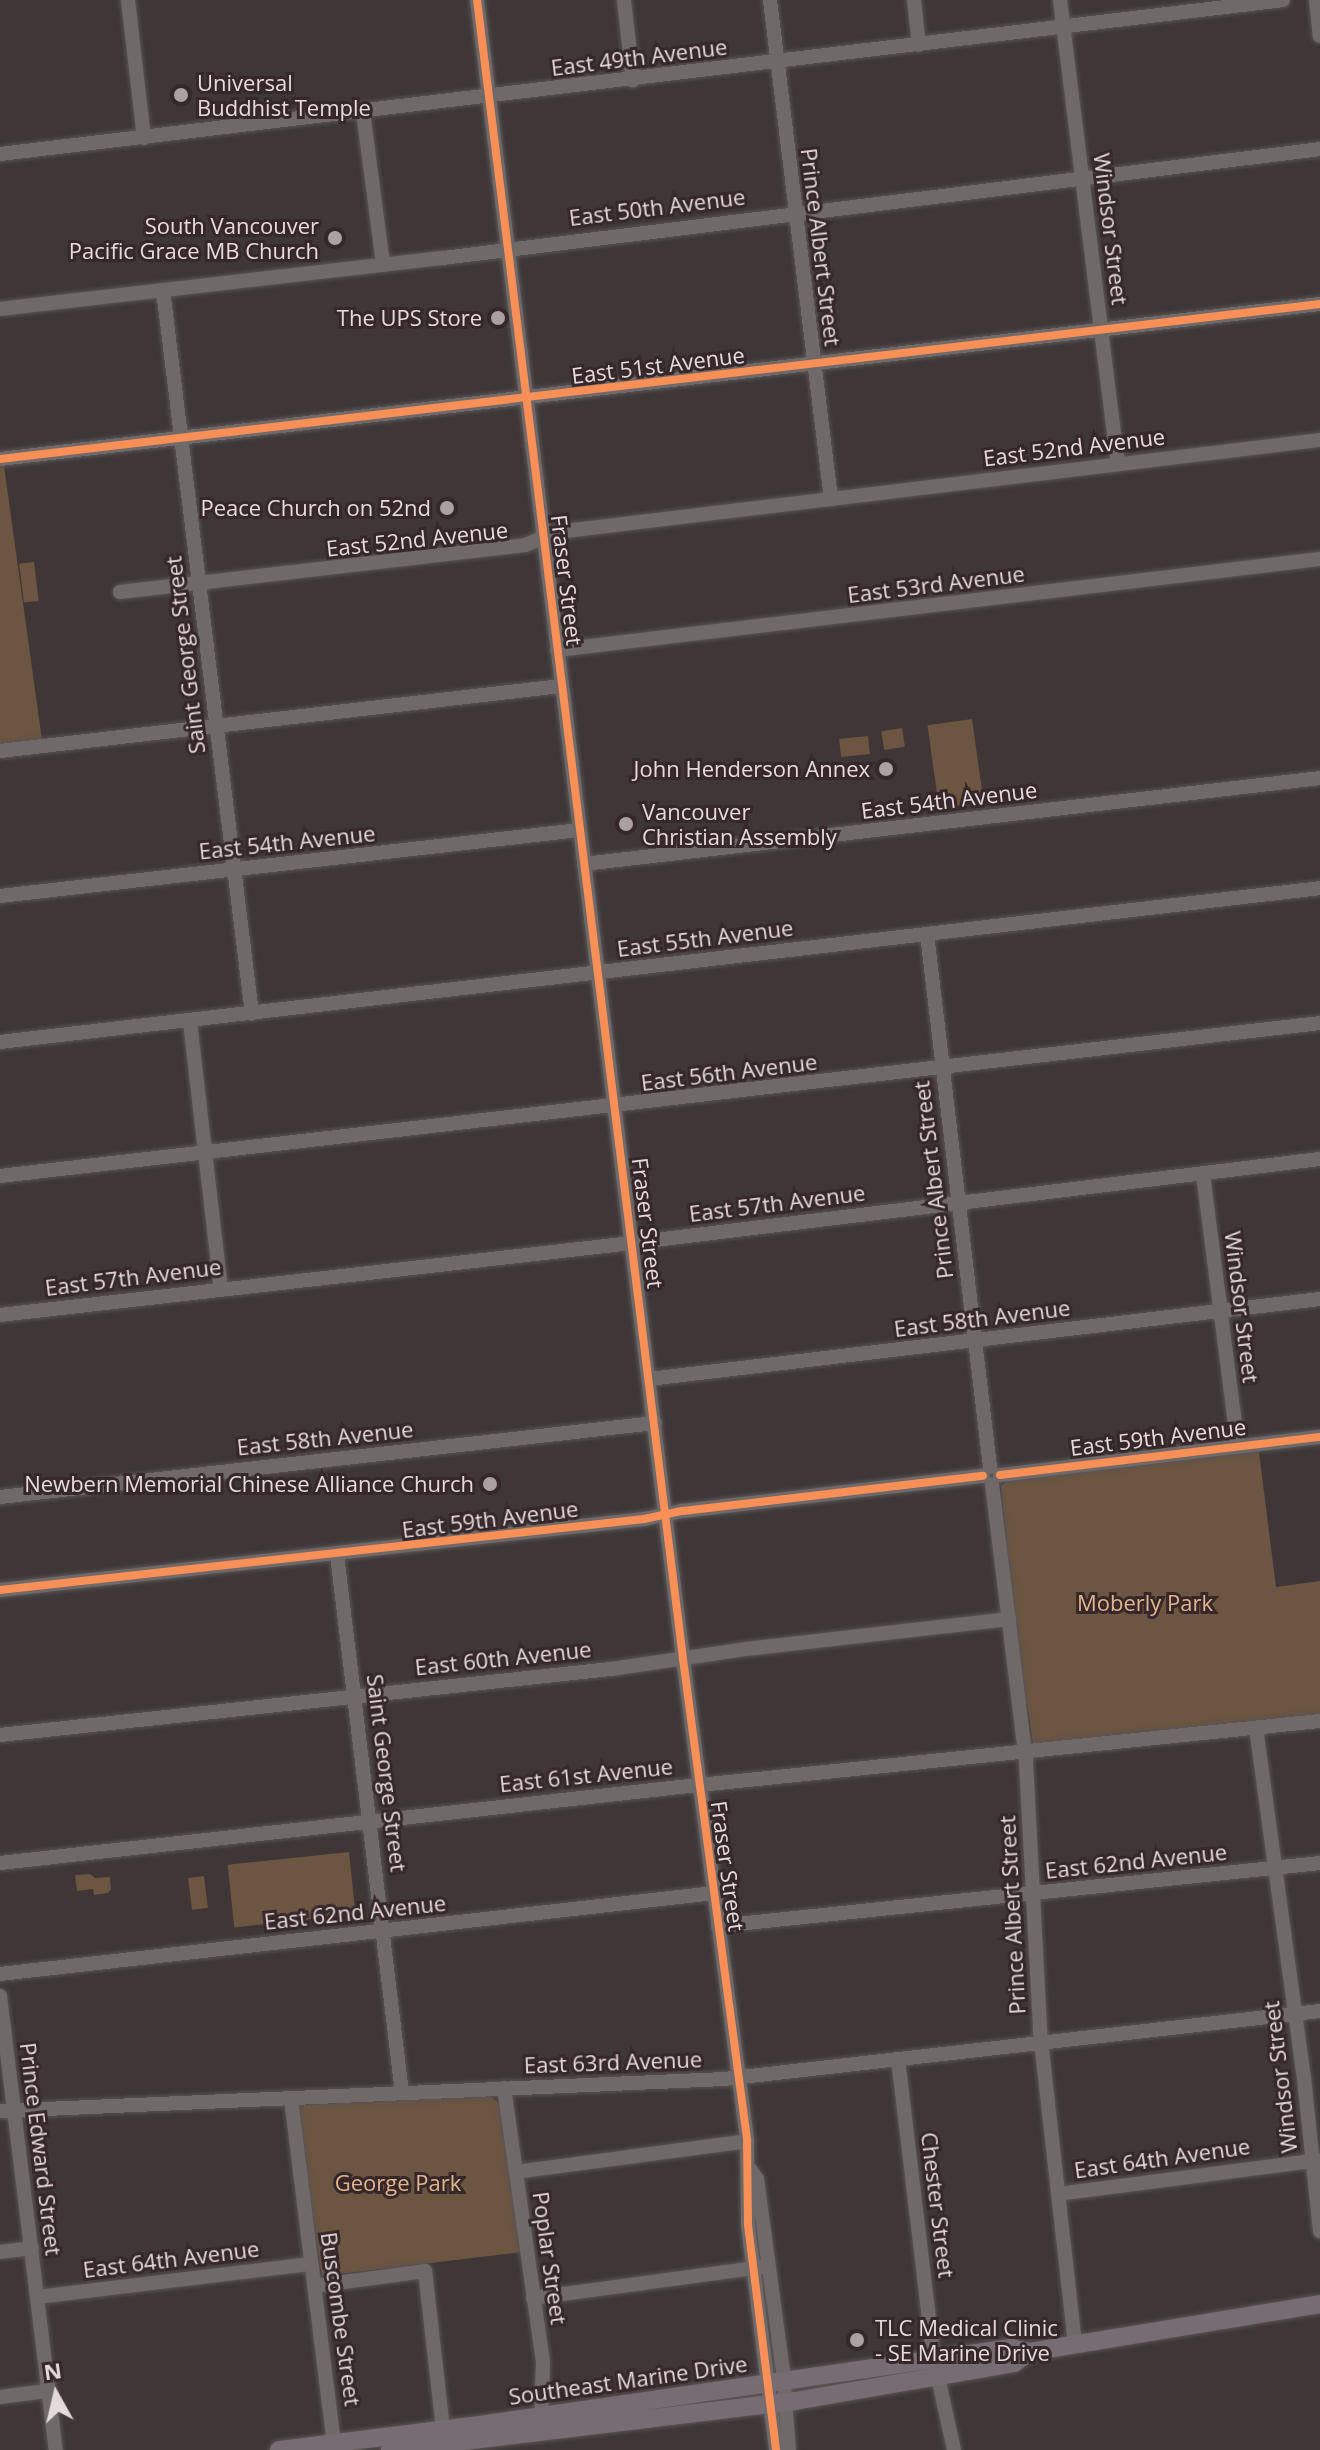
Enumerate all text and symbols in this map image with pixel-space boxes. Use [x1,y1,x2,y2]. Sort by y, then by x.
street label: East 49th Avenue [549,33,729,81]
place label: Universal Buddhist Temple [197,69,371,120]
marker: Universal Buddhist Temple [172,86,190,104]
street label: Prince Albert Street [796,147,846,347]
street label: Windsor Street [1089,152,1133,306]
street label: East 50th Avenue [567,183,747,231]
place label: South Vancouver Pacific Grace MB Church [69,212,319,264]
marker: South Vancouver Pacific Grace MB Church [326,229,344,247]
place label: The UPS Store [337,305,482,331]
marker: The UPS Store [489,309,507,327]
street label: East 51st Avenue [570,341,746,389]
street label: East 52nd Avenue [982,423,1166,471]
place label: Peace Church on 52nd [200,495,431,521]
marker: Peace Church on 52nd [438,499,456,517]
street label: Fraser Street [546,513,588,647]
street label: East 52nd Avenue [325,516,509,562]
street label: Saint George Street [160,555,210,755]
street label: East 53rd Avenue [846,560,1026,608]
place label: John Henderson Annex [634,756,870,782]
marker: John Henderson Annex [877,760,895,778]
street label: East 54th Avenue [859,776,1039,824]
place label: Vancouver Christian Assembly [642,798,837,850]
marker: Vancouver Christian Assembly [617,815,635,833]
street label: East 54th Avenue [197,820,377,864]
street label: East 55th Avenue [615,914,795,962]
street label: East 56th Avenue [639,1048,819,1096]
street label: Prince Albert Street [908,1080,958,1280]
street label: Fraser Street [627,1156,669,1290]
street label: East 57th Avenue [687,1179,867,1227]
street label: Windsor Street [1220,1230,1264,1384]
street label: East 57th Avenue [43,1253,223,1301]
street label: East 58th Avenue [892,1294,1072,1342]
street label: East 59th Avenue [1068,1413,1248,1461]
street label: East 58th Avenue [235,1416,415,1460]
place label: Newbern Memorial Chinese Alliance Church [24,1471,474,1497]
marker: Newbern Memorial Chinese Alliance Church [481,1475,499,1493]
street label: East 59th Avenue [400,1495,580,1543]
park label: Moberly Park [1077,1590,1213,1616]
street label: East 60th Avenue [413,1636,593,1680]
street label: Saint George Street [362,1673,412,1873]
street label: East 61st Avenue [498,1753,674,1797]
street label: Fraser Street [706,1799,750,1933]
street label: Prince Albert Street [994,1815,1030,2015]
street label: East 62nd Avenue [1044,1838,1228,1884]
street label: East 62nd Avenue [263,1889,447,1935]
street label: Windsor Street [1258,2000,1302,2154]
street label: Prince Edward Street [15,2041,67,2257]
street label: East 63rd Avenue [523,2046,703,2078]
street label: Chester Street [916,2131,960,2279]
street label: East 64th Avenue [1072,2133,1252,2183]
park label: George Park [335,2170,461,2196]
street label: Poplar Street [528,2190,572,2326]
street label: Buscombe Street [316,2230,366,2408]
street label: East 64th Avenue [81,2235,261,2283]
place label: TLC Medical Clinic - SE Marine Drive [875,2314,1058,2366]
marker: TLC Medical Clinic - SE Marine Drive [846,2329,868,2351]
street label: Southeast Marine Drive [507,2350,749,2410]
north arrow [16,2354,96,2434]
text: N [42,2354,64,2386]

